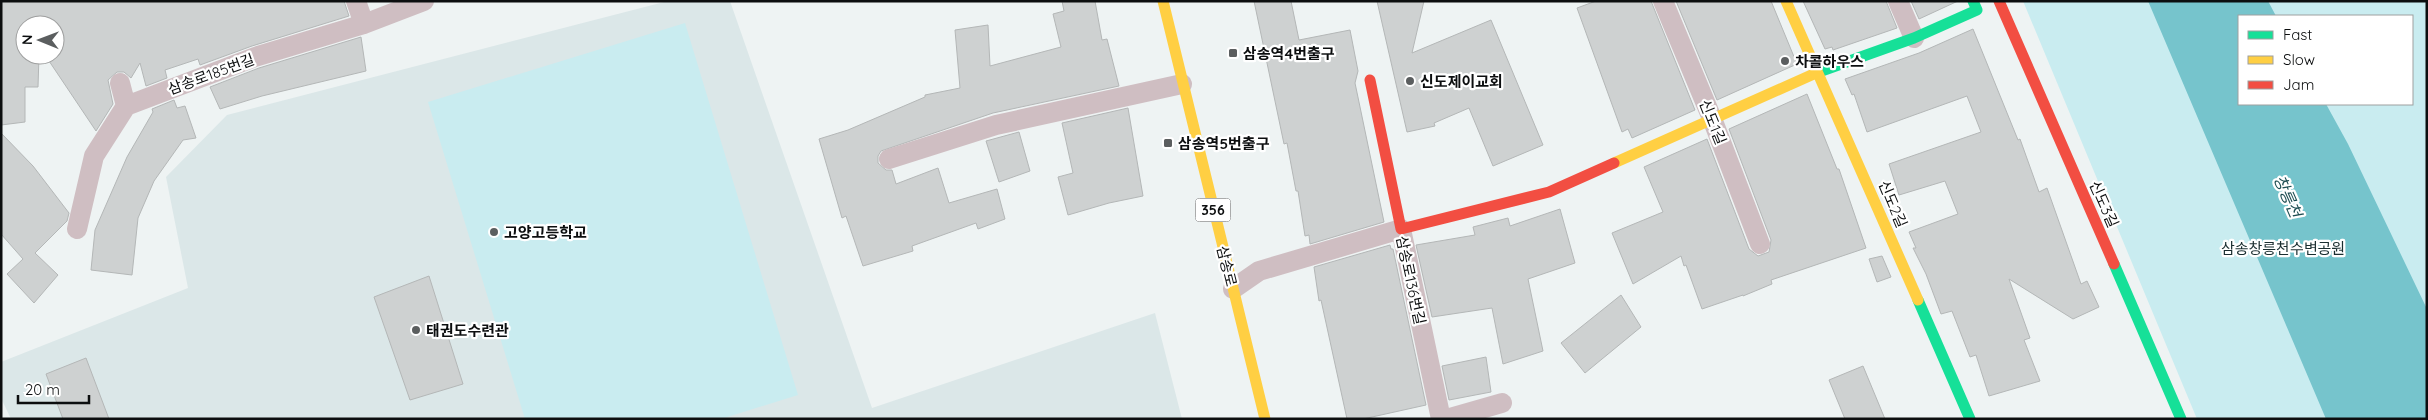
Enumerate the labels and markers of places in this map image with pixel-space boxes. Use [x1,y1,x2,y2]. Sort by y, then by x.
place label: 삼송역4번출구 [1243,44,1335,63]
marker: 삼송역4번출구 [1227,47,1239,59]
place label: 차콜하우스 [1795,52,1864,71]
marker: 차콜하우스 [1779,55,1791,67]
place label: 신도제이교회 [1420,72,1503,91]
marker: 신도제이교회 [1404,75,1416,87]
place label: 삼송역5번출구 [1178,134,1270,153]
marker: 삼송역5번출구 [1162,137,1174,149]
place label: 고양고등학교 [504,223,587,242]
marker: 고양고등학교 [488,226,500,238]
place label: 태권도수련관 [426,321,509,340]
marker: 태권도수련관 [410,324,422,336]

